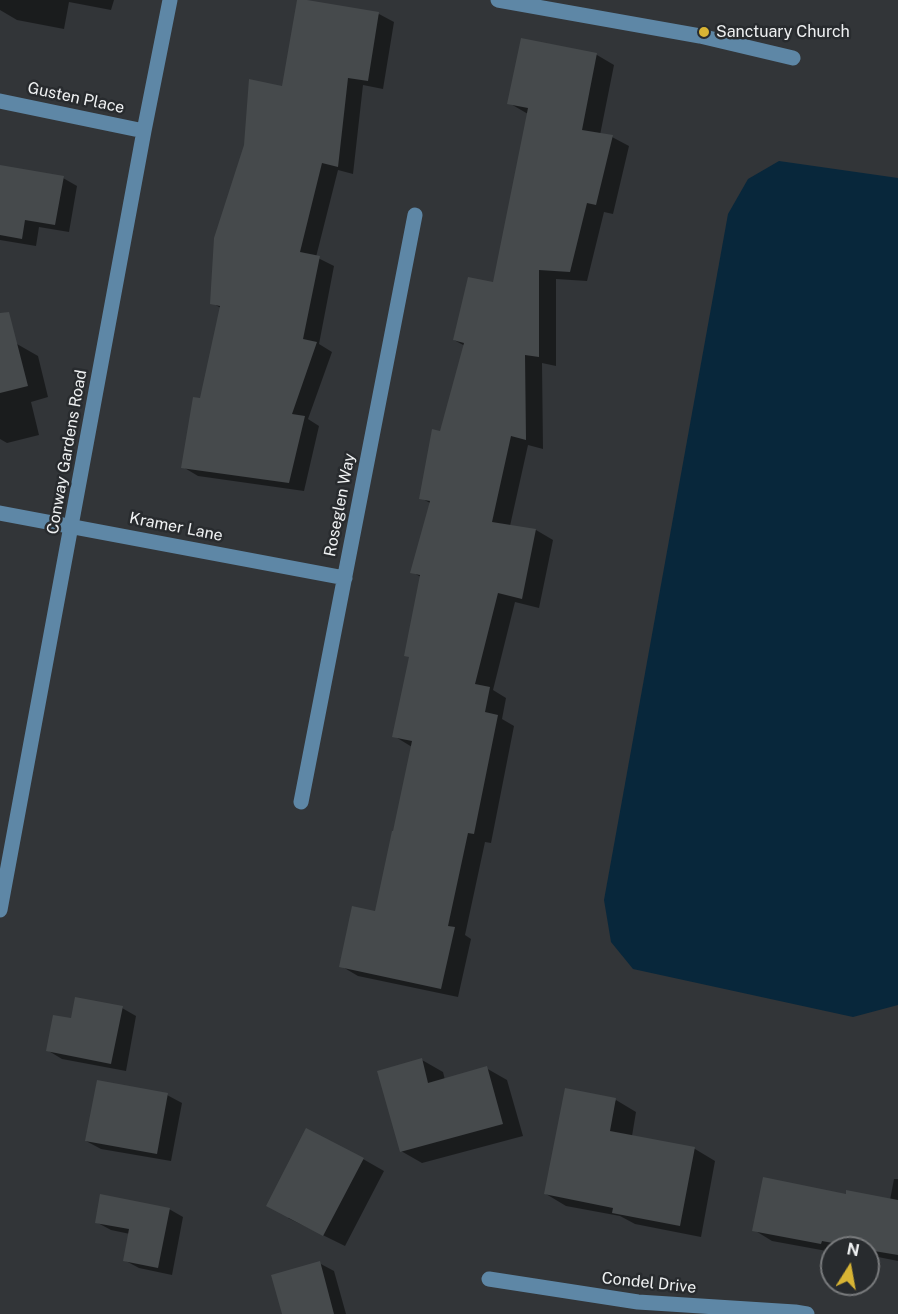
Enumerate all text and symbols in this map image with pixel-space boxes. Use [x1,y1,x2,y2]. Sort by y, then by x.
place label: Sanctuary Church [716,22,850,42]
marker: Sanctuary Church [697,25,711,39]
street label: Gusten Place [26,78,126,118]
street label: Conway Gardens Road [43,368,91,536]
street label: Roseglen Way [321,452,359,558]
street label: Kramer Lane [128,509,224,545]
north arrow [820,1236,880,1296]
text: N [845,1239,861,1260]
street label: Condel Drive [601,1268,697,1298]

